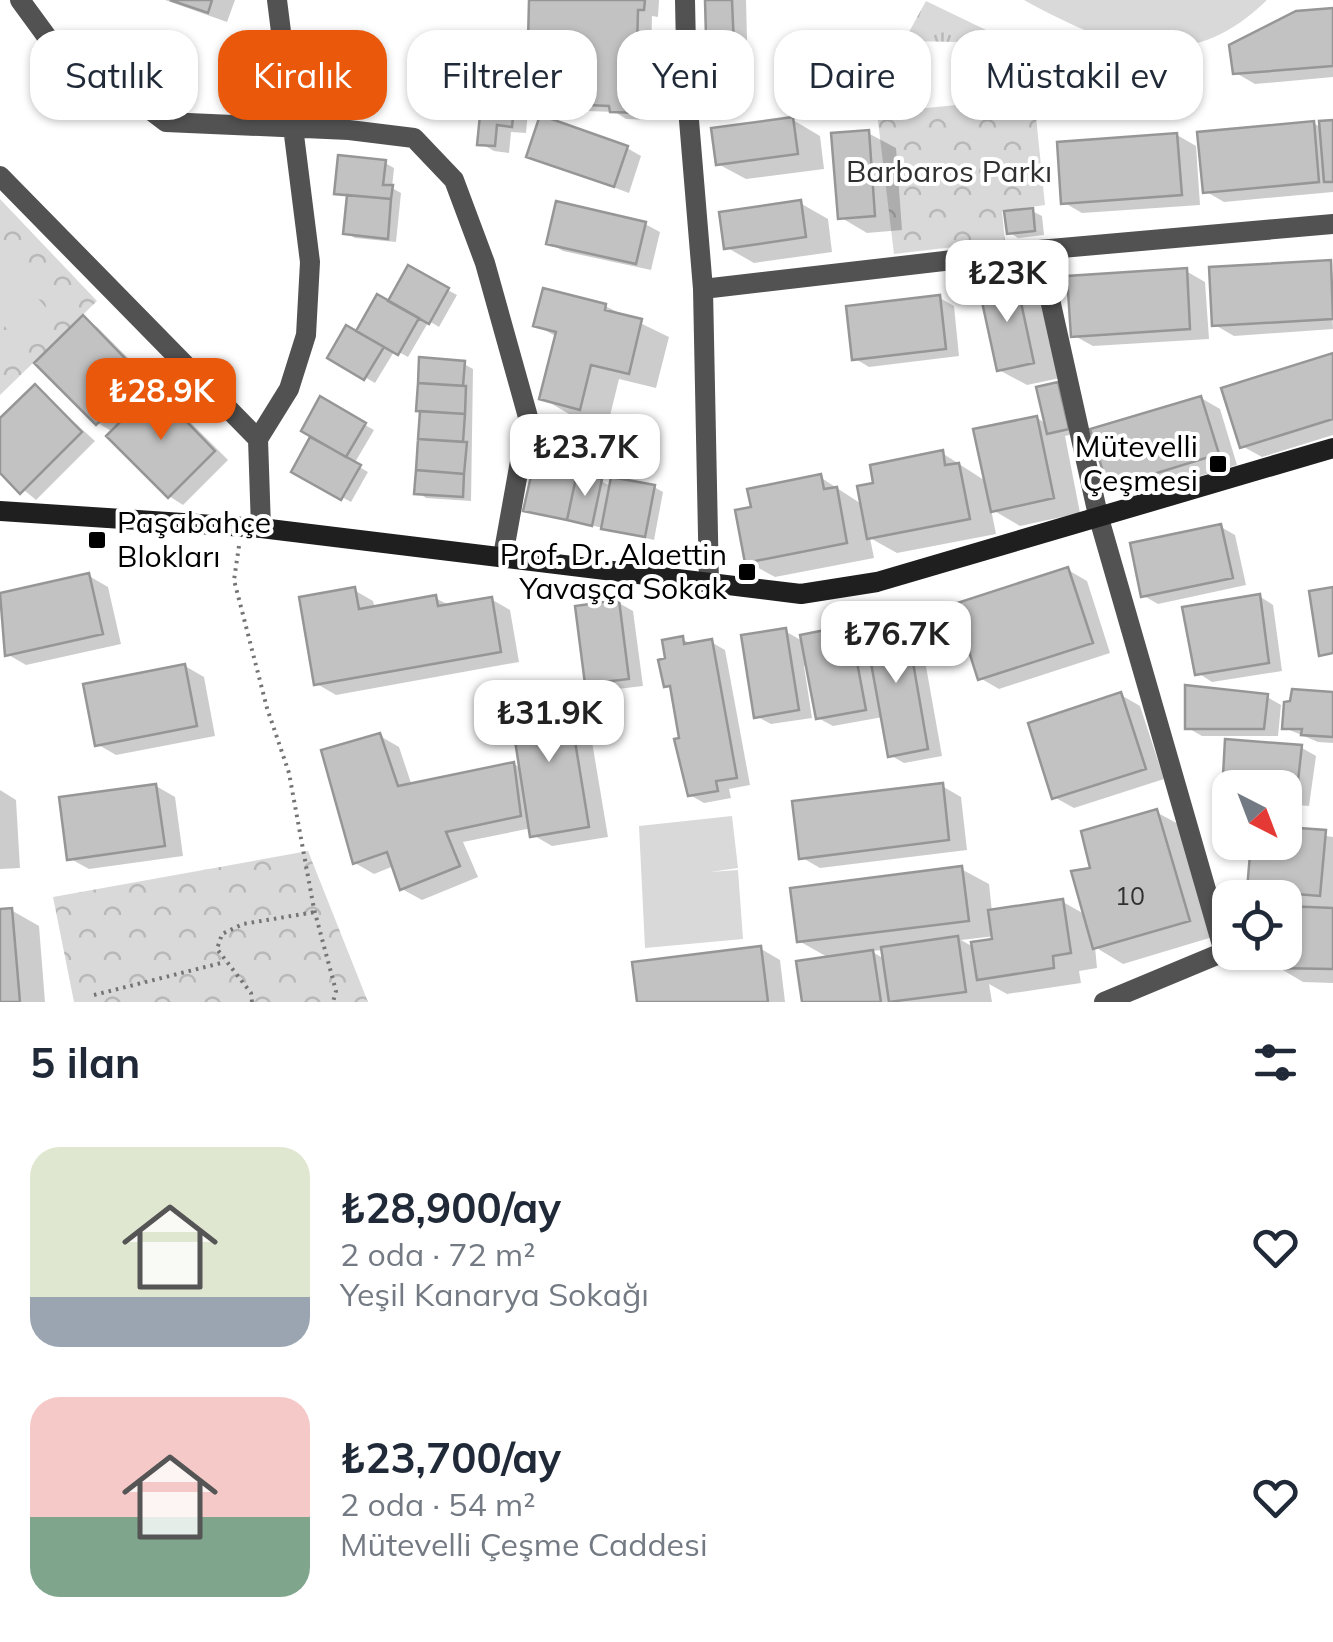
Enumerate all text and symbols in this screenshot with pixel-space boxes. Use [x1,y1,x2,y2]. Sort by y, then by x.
chip: Satılık [30,30,198,120]
chip: Kiralık [218,30,387,120]
chip: Filtreler [407,30,597,120]
chip: Yeni [617,30,754,120]
chip: Daire [774,30,931,120]
chip: Müstakil ev [951,30,1203,120]
park label: Barbaros Parkı [846,152,1052,190]
pin: ₺23K [948,240,1066,325]
text: ₺23K [968,252,1046,292]
pin: ₺28.9K [80,358,242,443]
text: ₺28.9K [108,370,214,410]
pin: ₺23.7K [504,414,666,499]
text: ₺23.7K [532,426,638,466]
place label: Mütevelli Çeşmesi [1075,427,1198,499]
marker: Mütevelli Çeşmesi [1207,453,1229,475]
place label: Paşabahçe Blokları [117,503,271,575]
marker: Paşabahçe Blokları [86,529,108,551]
place label: Prof. Dr. Alaettin Yavaşça Sokak [500,535,728,607]
marker: Prof. Dr. Alaettin Yavaşça Sokak [736,561,758,583]
pin: ₺76.7K [815,601,977,686]
text: ₺76.7K [843,613,949,653]
pin: ₺31.9K [468,680,630,765]
text: ₺31.9K [496,692,602,732]
north arrow [1212,770,1302,860]
map controls [1212,770,1302,970]
house number: 10 [1115,880,1145,911]
button: locate [1212,880,1302,970]
icon: filters [1248,1035,1303,1090]
text: 5 ilan [30,1036,140,1089]
text: ₺28,900/ay [340,1181,561,1234]
icon: home [110,1187,230,1307]
icon: heart [1248,1220,1303,1275]
text: 2 oda · 72 m² [340,1234,535,1274]
text: Yeşil Kanarya Sokağı [340,1274,649,1314]
text: ₺23,700/ay [340,1431,561,1484]
icon: home [110,1437,230,1557]
icon: heart [1248,1470,1303,1525]
text: 2 oda · 54 m² [340,1484,535,1524]
text: Mütevelli Çeşme Caddesi [340,1524,708,1564]

